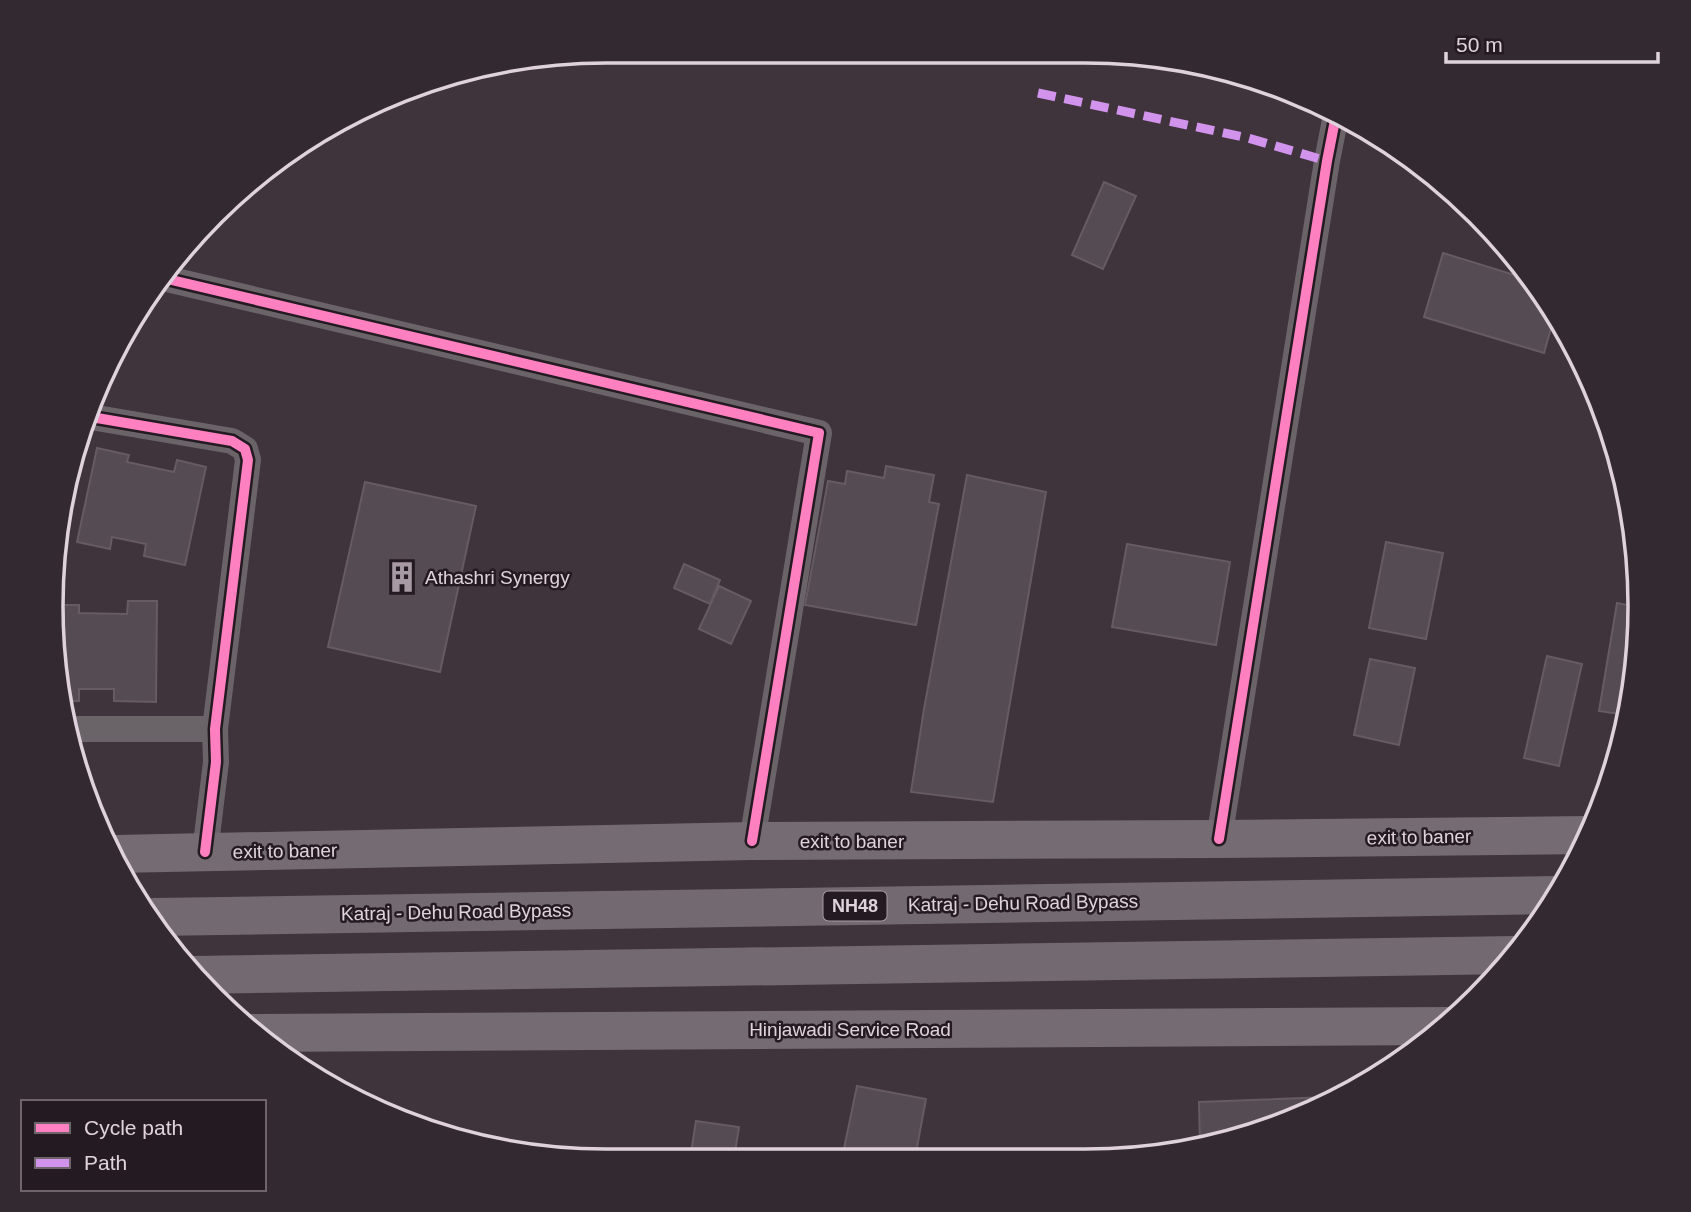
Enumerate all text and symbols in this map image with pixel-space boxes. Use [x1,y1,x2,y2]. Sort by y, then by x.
scale bar [1446,21,1658,65]
text: 50 m [1456,33,1503,56]
building icon: Athashri Synergy [385,560,419,594]
place label: Athashri Synergy [425,567,570,588]
street label: exit to baner [1367,826,1472,848]
street label: exit to baner [800,831,905,852]
street label: exit to baner [233,840,338,862]
street label: Katraj - Dehu Road Bypass [908,890,1138,916]
road number: NH48 [824,891,886,920]
street label: Katraj - Dehu Road Bypass [341,899,571,925]
street label: Hinjawadi Service Road [749,1019,951,1040]
legend [21,1100,266,1191]
text: Cycle path [84,1116,183,1139]
text: Path [84,1151,127,1174]

